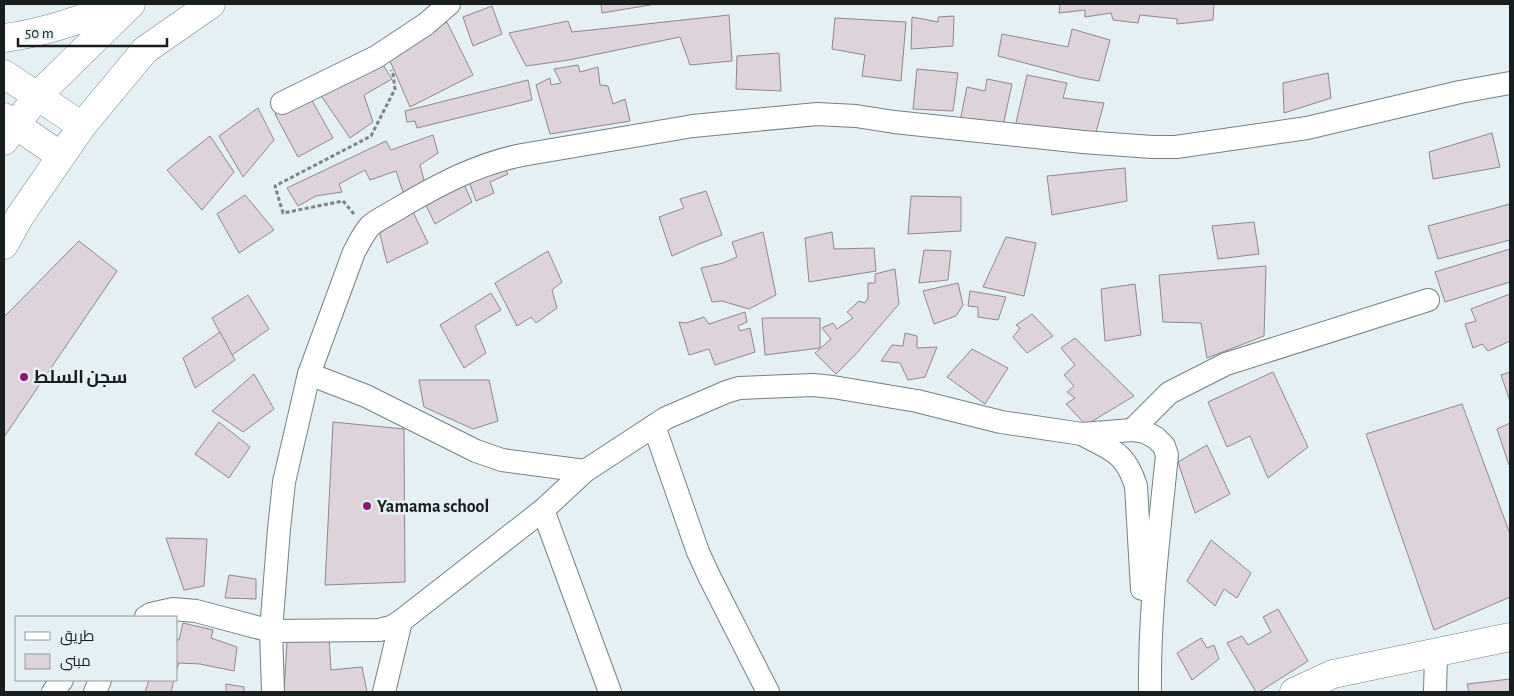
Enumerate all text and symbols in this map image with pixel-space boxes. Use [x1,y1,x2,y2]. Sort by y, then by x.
scale bar [18,15,166,47]
text: 50 m [25,26,54,41]
place label: سجن السلط [34,369,127,388]
marker: سجن السلط [18,371,30,383]
place label: Yamama school [377,498,489,516]
marker: Yamama school [361,500,373,512]
legend [15,616,178,681]
text: طريق [60,629,94,646]
text: مبنى [60,654,91,671]

